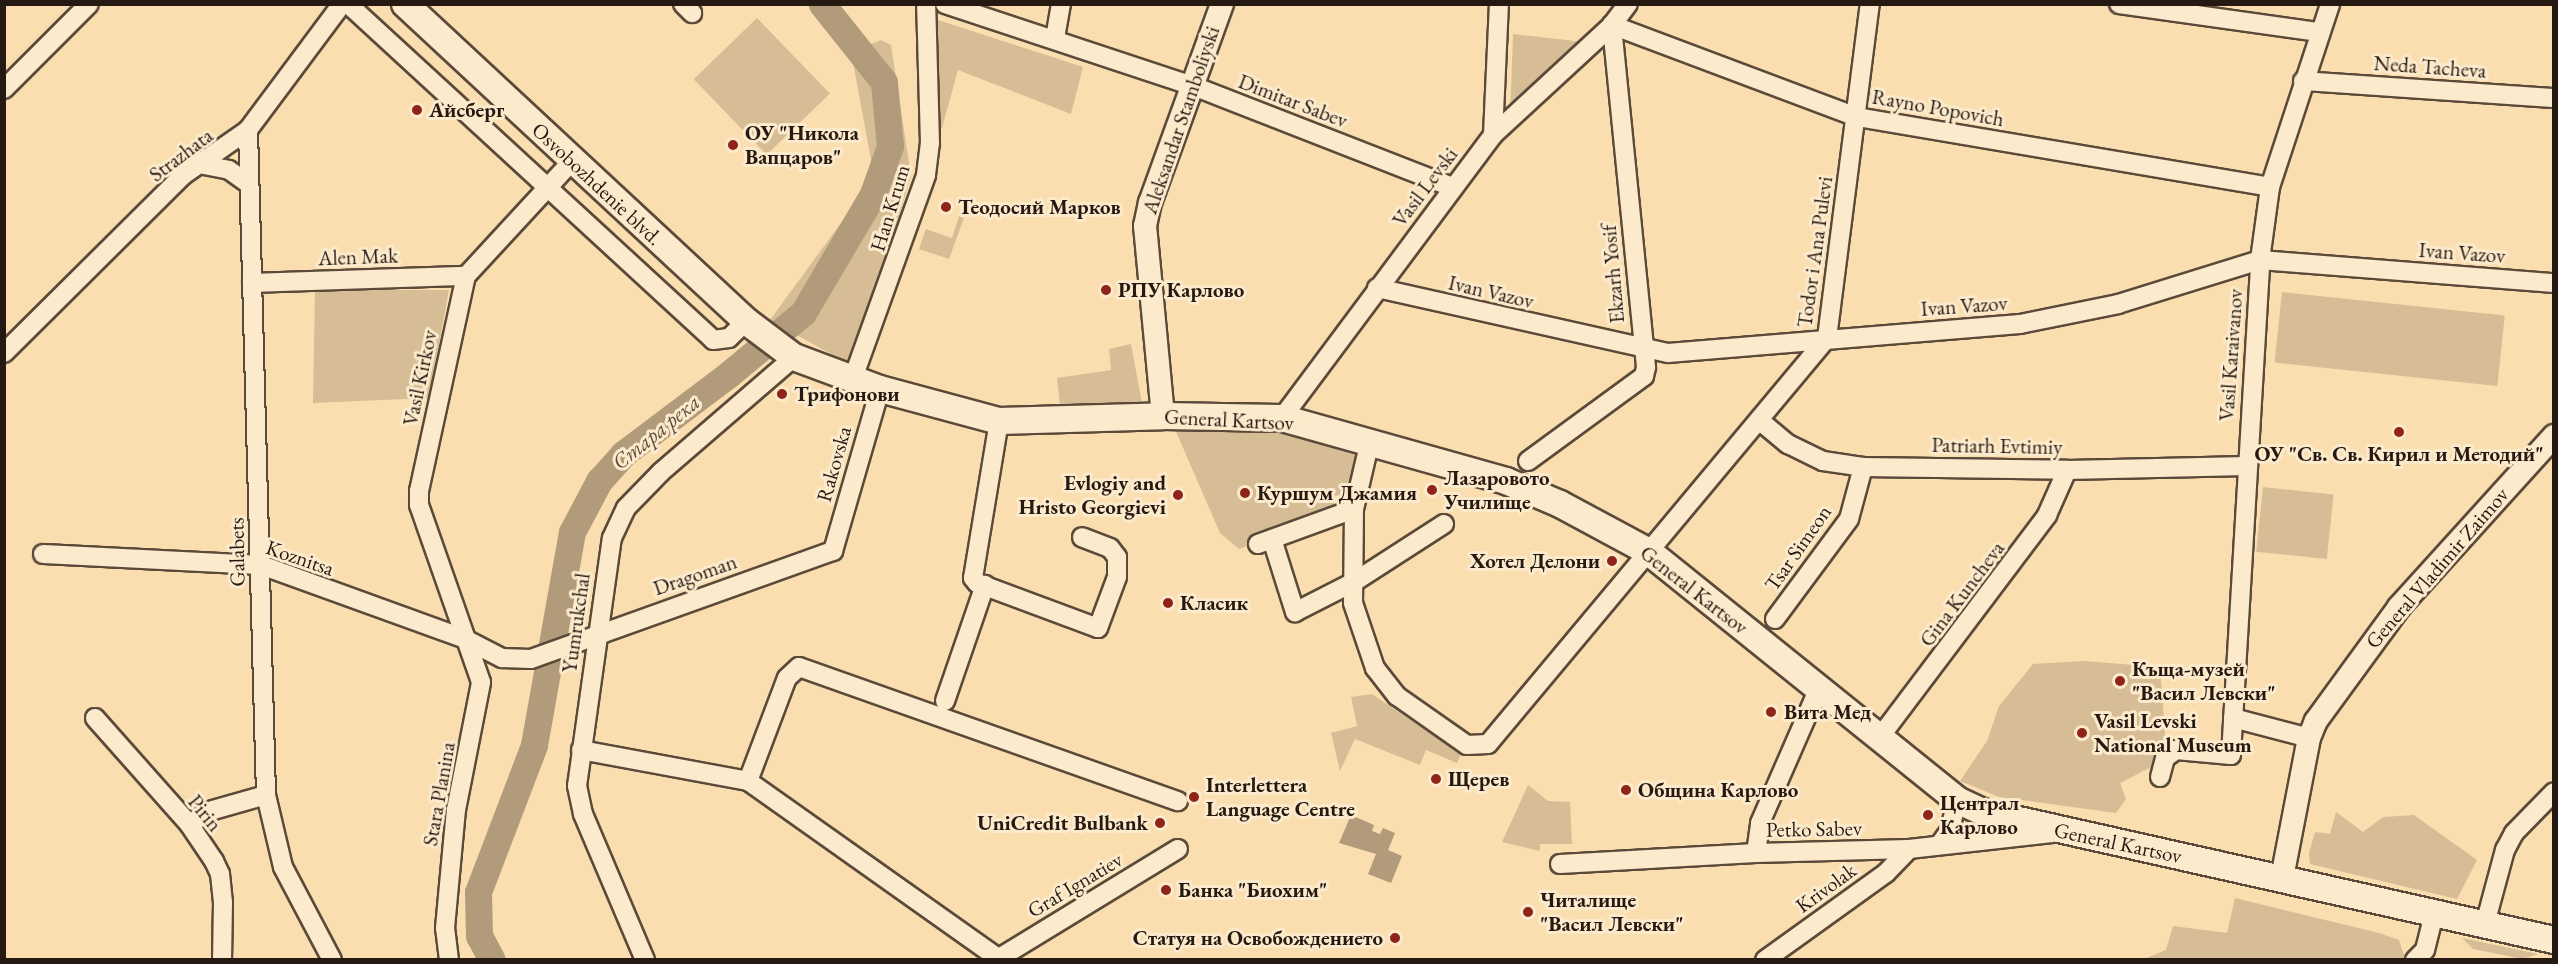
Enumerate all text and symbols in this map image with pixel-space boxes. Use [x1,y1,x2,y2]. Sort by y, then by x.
street label: Aleksandar Stamboliyski [1137,23,1225,217]
street label: Neda Tacheva [2373,50,2487,84]
street label: Dimitar Sabev [1235,69,1351,133]
street label: Rayno Popovich [1870,84,2006,132]
place label: Айсберг [429,97,504,123]
marker: Айсберг [410,103,424,117]
street label: Osvobozhdenie blvd. [527,117,667,251]
place label: ОУ "Никола Вапцаров" [745,120,859,170]
street label: Strazhata [144,123,218,187]
marker: ОУ "Никола Вапцаров" [726,138,740,152]
street label: Vasil Levski [1387,142,1463,232]
street label: Han Krum [865,162,915,254]
street label: Todor i Ana Pulevi [1792,175,1838,329]
place label: Теодосий Марков [958,194,1121,220]
marker: Теодосий Марков [939,200,953,214]
street label: Ekzarh Yosif [1596,224,1630,324]
street label: Ivan Vazov [2418,237,2506,269]
street label: Alen Mak [318,243,398,271]
street label: Ivan Vazov [1446,270,1536,314]
place label: РПУ Карлово [1118,277,1244,303]
marker: РПУ Карлово [1099,283,1113,297]
street label: Vasil Karaivanov [2214,288,2248,422]
street label: Ivan Vazov [1920,290,2008,322]
street label: Vasil Kirkov [398,328,442,428]
place label: Трифонови [794,381,900,407]
marker: Трифонови [775,387,789,401]
water label: Стара река [607,389,705,475]
street label: General Kartsov [1164,404,1294,436]
street label: Rakovska [811,423,857,505]
marker: ОУ "Св. Св. Кирил и Методий" [2392,425,2406,439]
street label: Patriarh Evtimiy [1931,432,2063,460]
place label: ОУ "Св. Св. Кирил и Методий" [2254,441,2544,467]
place label: Лазаровото Училище [1444,465,1550,515]
place label: Evlogiy and Hristo Georgievi [1019,470,1166,520]
place label: Куршум Джамия [1257,480,1417,506]
street label: General Vladimir Zaimov [2360,482,2514,654]
marker: Лазаровото Училище [1425,483,1439,497]
marker: Куршум Джамия [1238,486,1252,500]
marker: Evlogiy and Hristo Georgievi [1171,488,1185,502]
street label: Tsar Simeon [1759,500,1837,596]
street label: Galabets [224,517,250,587]
street label: Koznitsa [263,535,337,581]
street label: Gina Kuncheva [1914,536,2010,652]
street label: General Kartsov [1635,540,1753,640]
place label: Хотел Делони [1470,548,1600,574]
street label: Dragoman [650,549,740,601]
marker: Хотел Делони [1605,554,1619,568]
street label: Yumrukchal [557,572,595,674]
place label: Класик [1180,590,1248,616]
marker: Класик [1161,596,1175,610]
place label: Къща-музей "Васил Левски" [2132,656,2276,706]
marker: Къща-музей "Васил Левски" [2113,674,2127,688]
place label: Вита Мед [1784,699,1871,725]
marker: Вита Мед [1762,703,1780,721]
place label: Vasil Levski National Museum [2094,708,2252,758]
marker: Vasil Levski National Museum [2075,726,2089,740]
street label: Stara Planina [417,740,461,848]
place label: Щерев [1448,766,1509,792]
place label: Interlettera Language Centre [1206,772,1355,822]
marker: Щерев [1429,772,1443,786]
place label: Община Карлово [1638,777,1798,803]
marker: Община Карлово [1619,783,1633,797]
street label: Pirin [183,790,227,836]
marker: Interlettera Language Centre [1187,790,1201,804]
place label: Централ Карлово [1940,790,2019,840]
marker: Централ Карлово [1921,808,1935,822]
place label: UniCredit Bulbank [977,810,1148,836]
marker: UniCredit Bulbank [1153,816,1167,830]
street label: Petko Sabev [1766,816,1862,842]
street label: General Kartsov [2052,817,2184,869]
street label: Graf Ignatiev [1023,847,1127,923]
street label: Krivolak [1791,858,1861,918]
place label: Банка "Биохим" [1178,877,1327,903]
marker: Банка "Биохим" [1159,883,1173,897]
place label: Читалище "Васил Левски" [1540,887,1684,937]
marker: Читалище "Васил Левски" [1521,905,1535,919]
place label: Статуя на Освобождението [1133,925,1383,951]
marker: Статуя на Освобождението [1388,931,1402,945]

